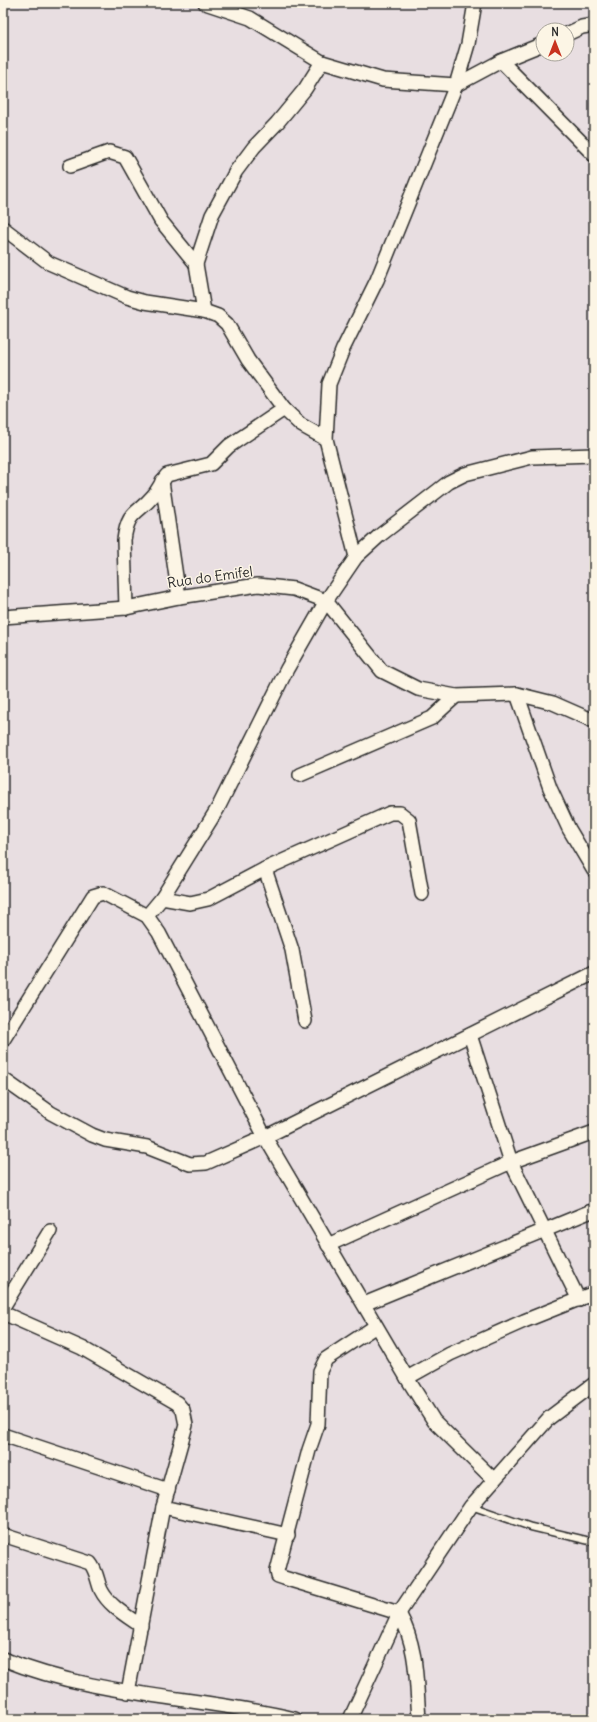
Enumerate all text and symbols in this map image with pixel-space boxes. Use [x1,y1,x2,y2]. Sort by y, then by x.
north arrow [535,22,575,62]
text: N [551,25,559,39]
street label: Rua do Emifel [166,562,254,592]

